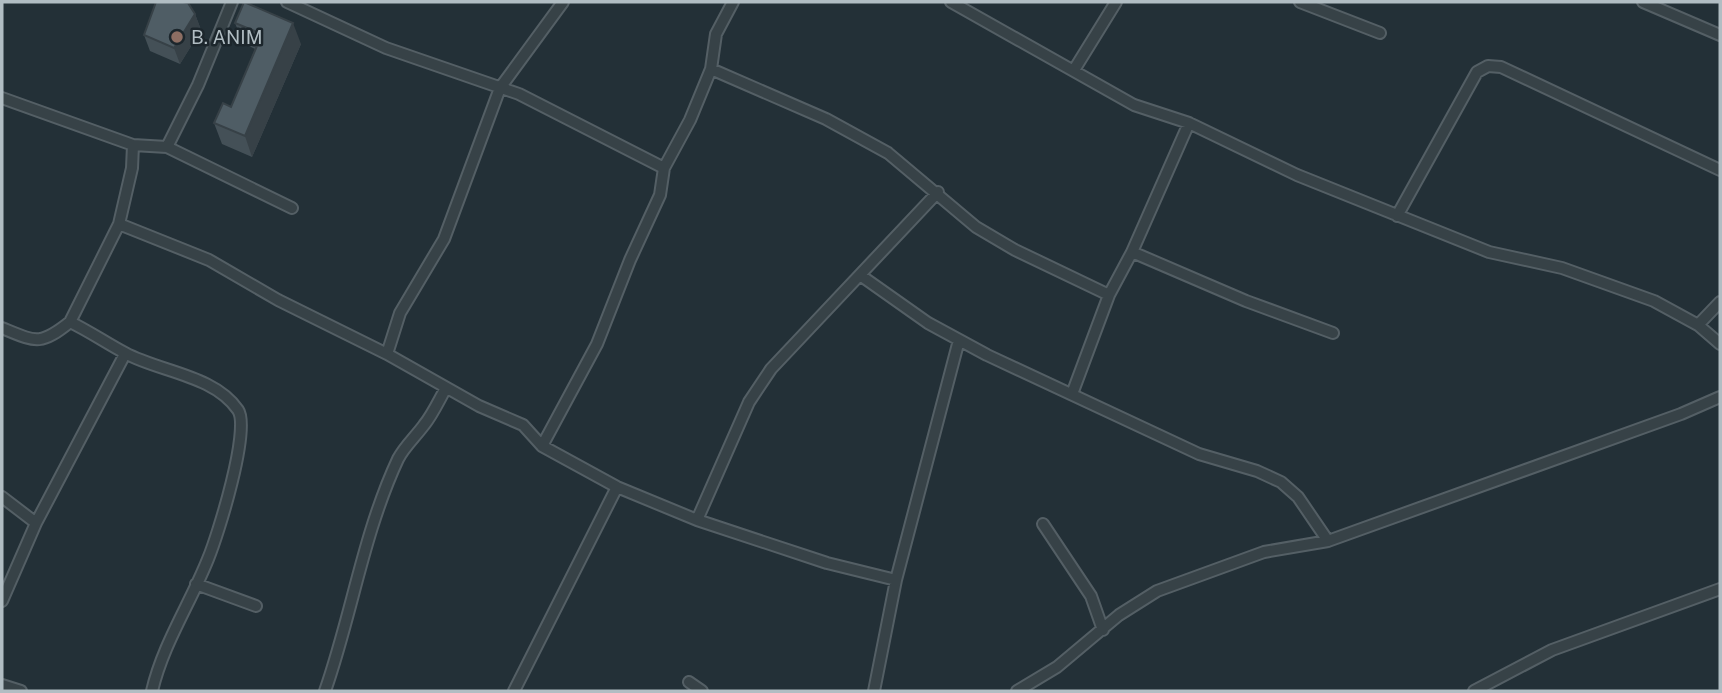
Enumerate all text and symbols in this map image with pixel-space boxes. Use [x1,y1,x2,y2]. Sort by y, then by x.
place label: B. ANIM [191,26,263,48]
marker: B. ANIM [169,29,185,45]

